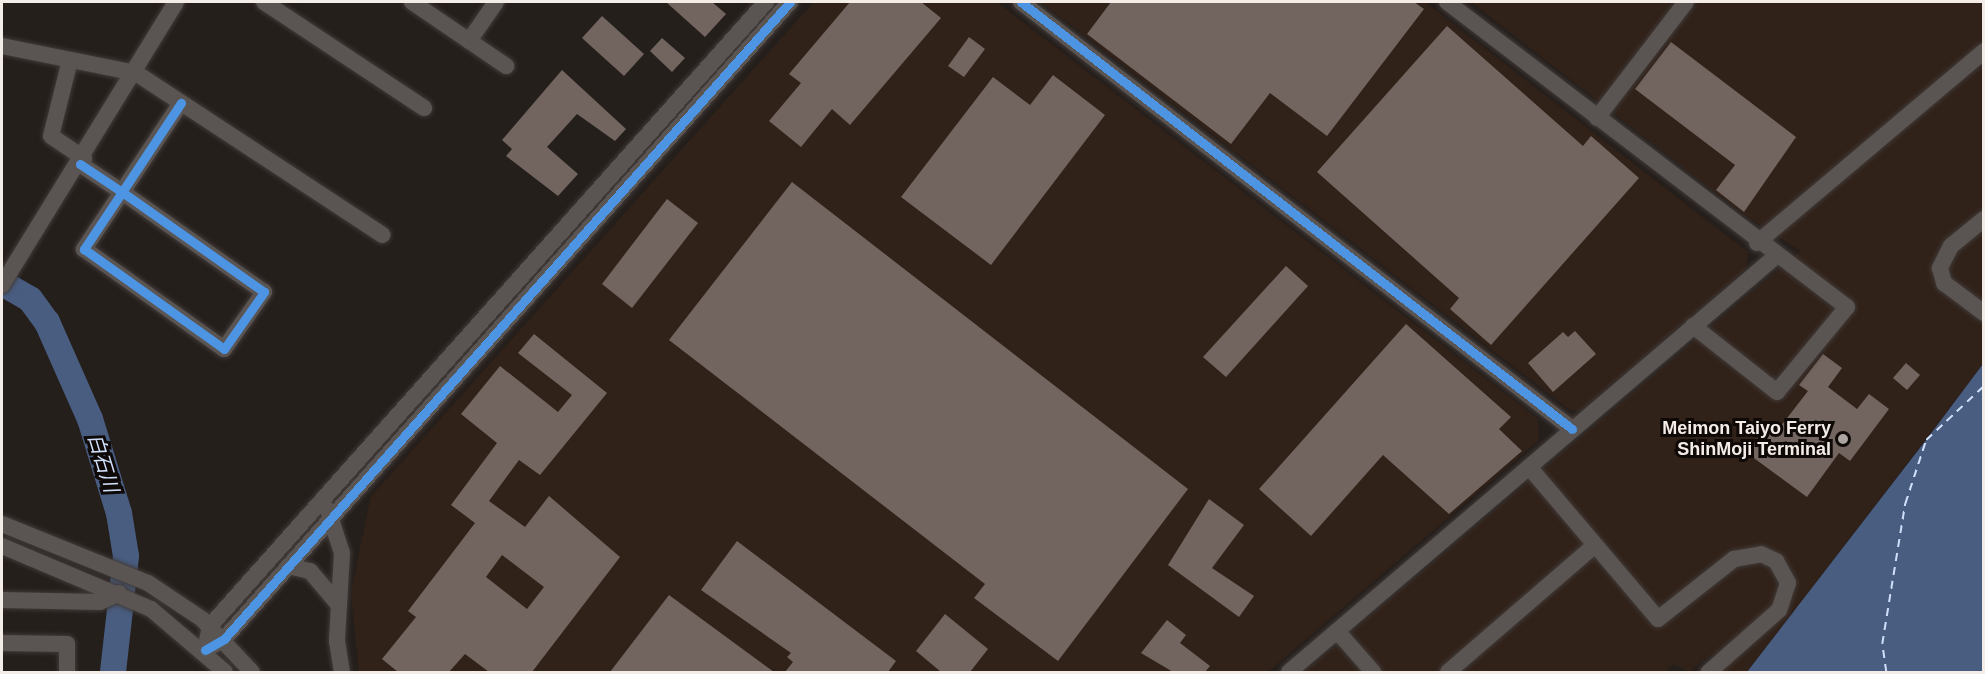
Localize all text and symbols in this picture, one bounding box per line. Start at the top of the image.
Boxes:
place label: Meimon Taiyo Ferry ShinMoji Terminal [1662,418,1831,460]
water label: 白石川 [83,431,123,495]
marker: Meimon Taiyo Ferry ShinMoji Terminal [1836,432,1850,446]

